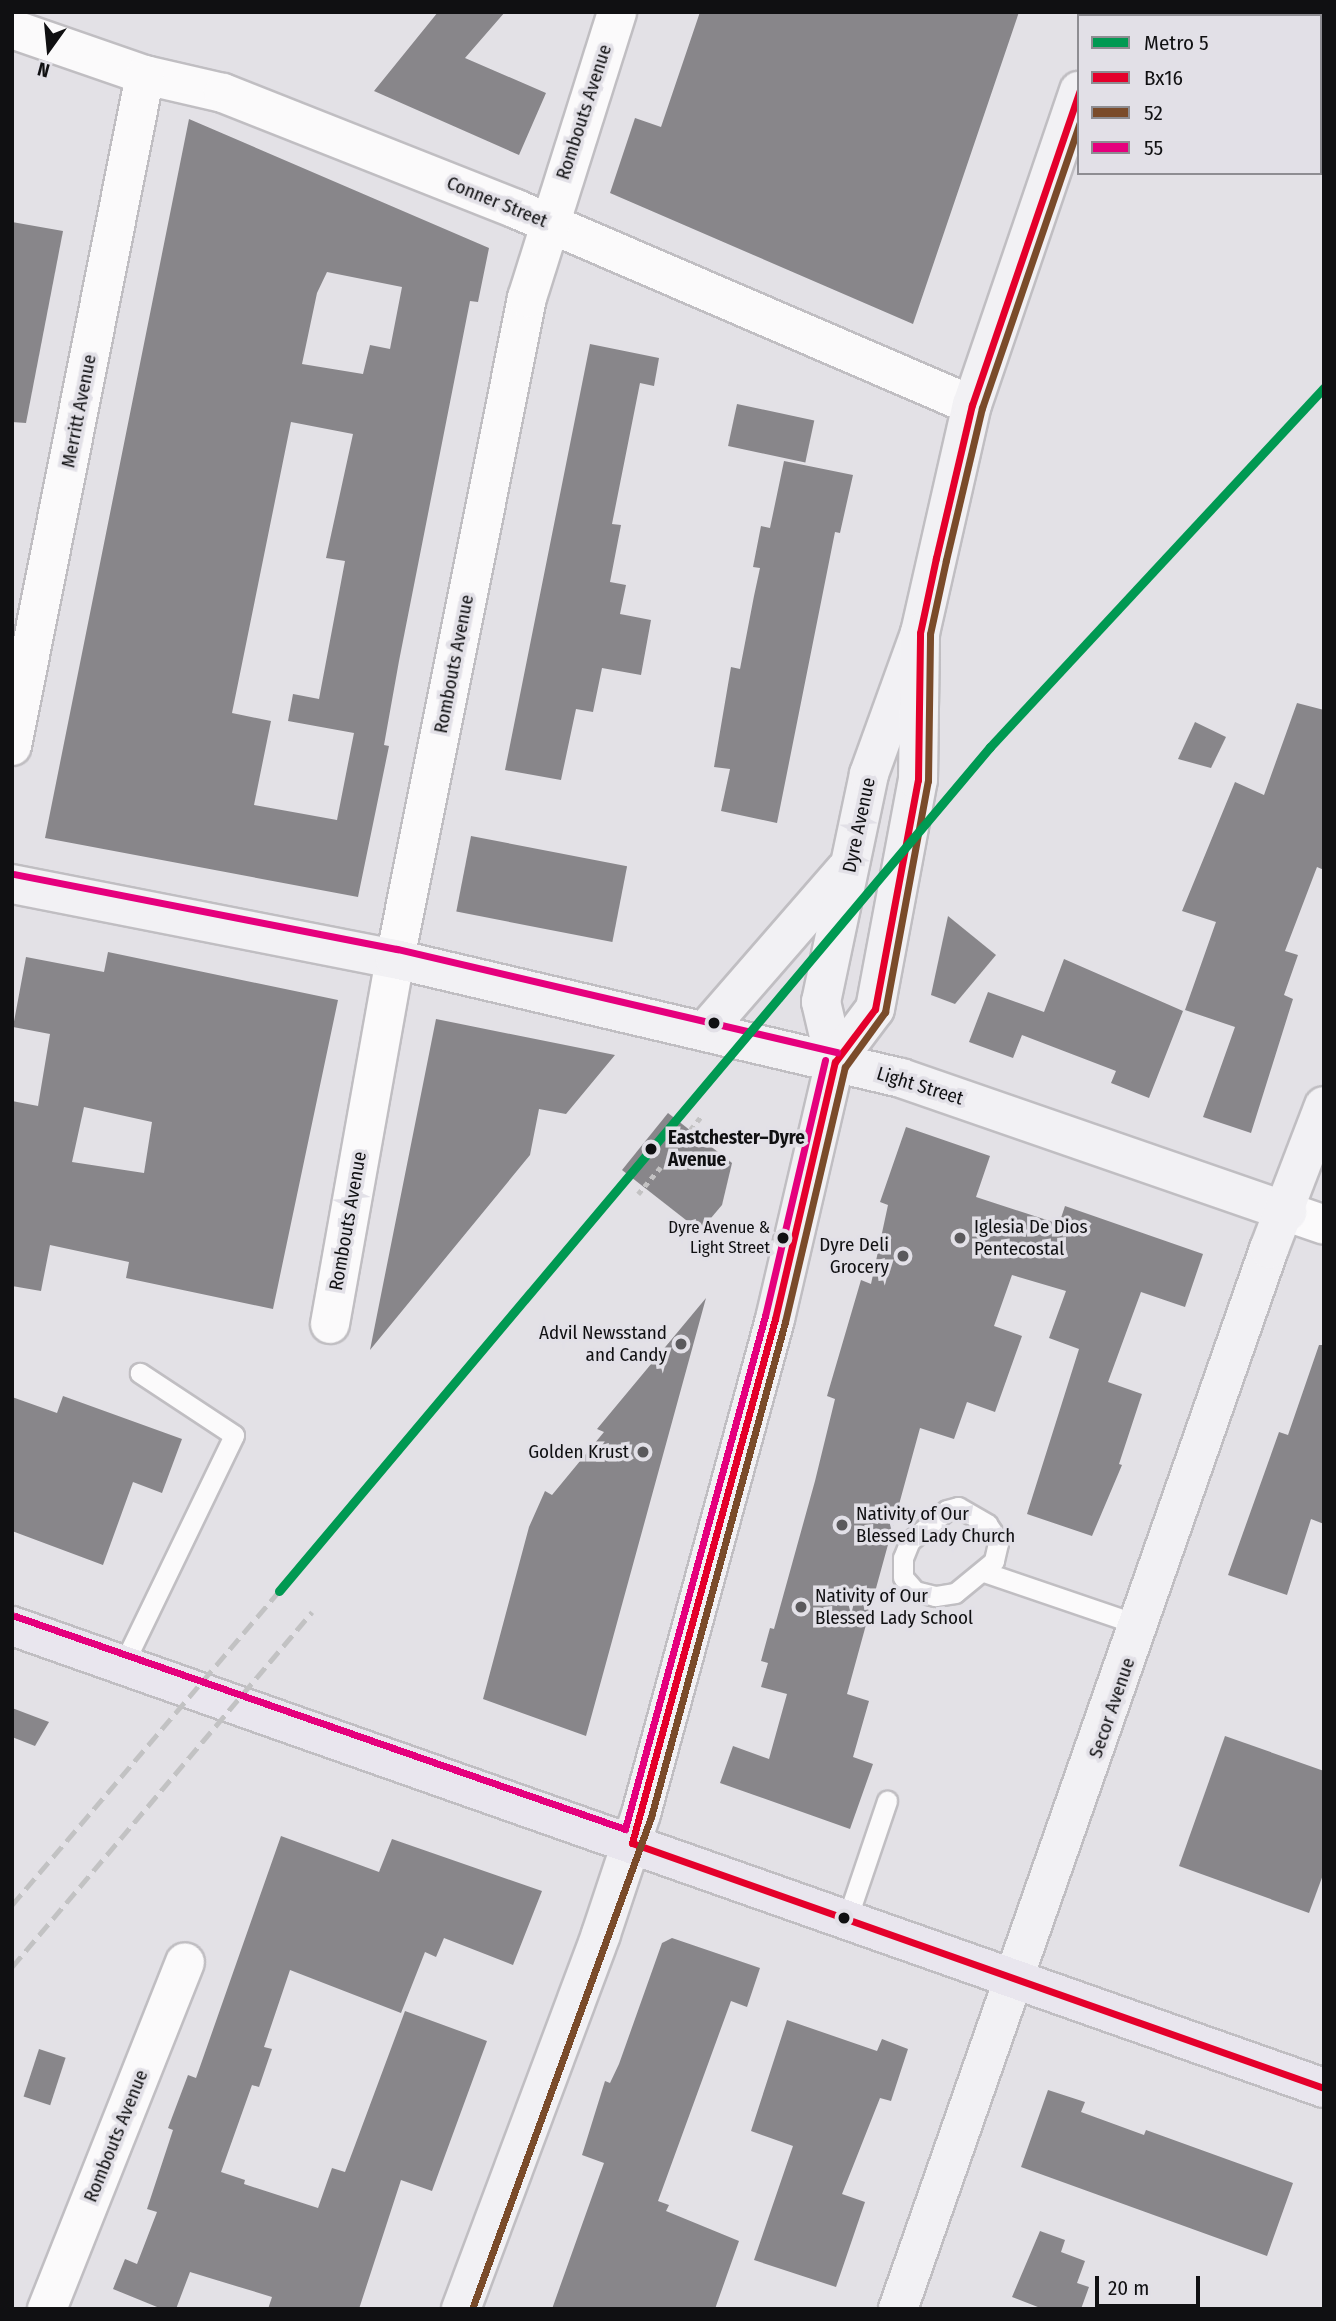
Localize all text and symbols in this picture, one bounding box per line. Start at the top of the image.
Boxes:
north arrow [14,14,84,84]
legend [1077,14,1322,175]
text: Metro 5 [1144,30,1209,56]
street label: Rombouts Avenue [551,42,617,182]
text: N [35,57,52,82]
text: Bx16 [1144,65,1183,91]
text: 52 [1144,100,1163,126]
text: 55 [1144,135,1163,161]
street label: Conner Street [443,171,551,233]
street label: Merritt Avenue [57,352,101,470]
street label: Rombouts Avenue [429,593,479,735]
street label: Dyre Avenue [838,775,880,875]
unlabelled marker [707,1016,721,1030]
street label: Light Street [874,1062,966,1110]
place label: Eastchester–Dyre Avenue [668,1127,805,1171]
marker: Eastchester–Dyre Avenue [640,1138,662,1160]
street label: Rombouts Avenue [325,1150,371,1292]
place label: Iglesia De Dios Pentecostal [974,1216,1088,1260]
place label: Dyre Avenue & Light Street [668,1218,770,1258]
marker: Iglesia De Dios Pentecostal [952,1230,968,1246]
marker: Dyre Avenue & Light Street [776,1231,790,1245]
place label: Dyre Deli Grocery [819,1234,889,1278]
marker: Dyre Deli Grocery [895,1248,911,1264]
place label: Advil Newsstand and Candy [539,1322,667,1366]
marker: Advil Newsstand and Candy [673,1336,689,1352]
place label: Golden Krust [528,1441,629,1463]
marker: Golden Krust [635,1444,651,1460]
place label: Nativity of Our Blessed Lady Church [856,1503,1015,1547]
marker: Nativity of Our Blessed Lady Church [834,1517,850,1533]
place label: Nativity of Our Blessed Lady School [815,1585,973,1629]
marker: Nativity of Our Blessed Lady School [793,1599,809,1615]
street label: Secor Avenue [1084,1655,1140,1761]
unlabelled marker [837,1911,851,1925]
street label: Rombouts Avenue [79,2067,153,2205]
scale bar [1098,2262,1203,2306]
text: 20 m [1108,2275,1149,2301]

